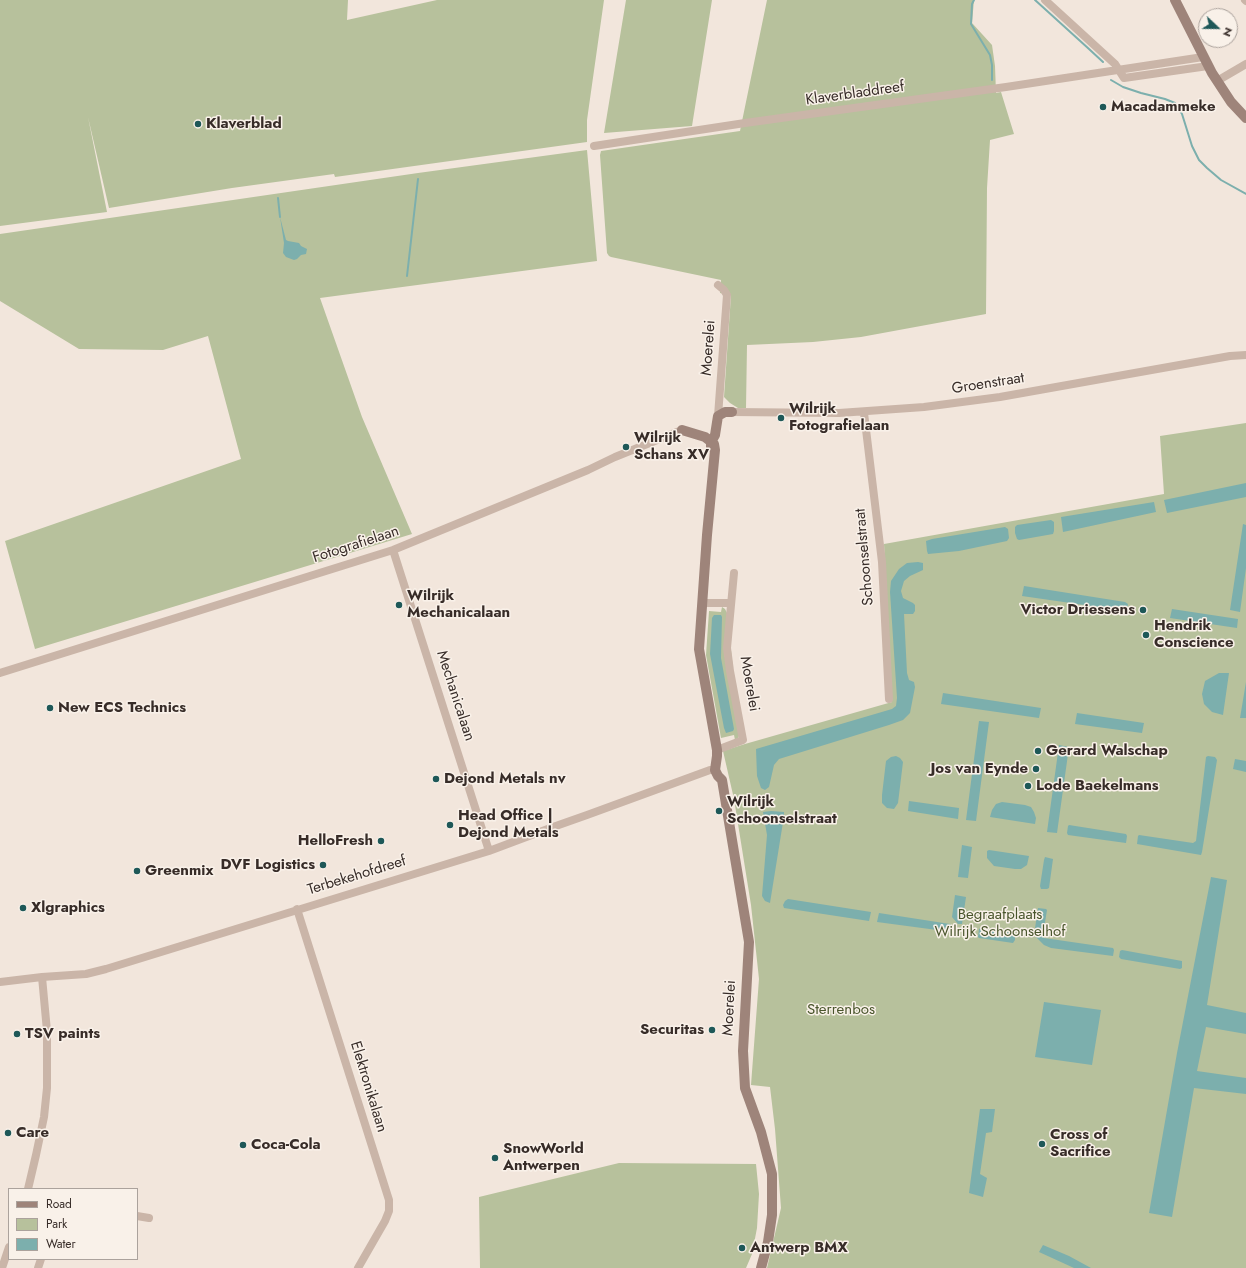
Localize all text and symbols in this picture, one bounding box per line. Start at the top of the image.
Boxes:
north arrow [1198,8,1238,48]
text: N [1219,25,1237,39]
street label: Klaverbladdreef [805,78,905,110]
place label: Macadammeke [1111,98,1216,116]
marker: Macadammeke [1098,102,1108,112]
place label: Klaverblad [206,115,282,133]
marker: Klaverblad [193,119,203,129]
street label: Moerelei [698,320,720,376]
street label: Groenstraat [950,369,1026,399]
place label: Wilrijk Fotografielaan [789,400,889,435]
marker: Wilrijk Fotografielaan [776,413,786,423]
place label: Wilrijk Schans XV [634,429,709,464]
marker: Wilrijk Schans XV [621,442,631,452]
street label: Schoonselstraat [852,508,878,606]
street label: Fotografielaan [311,523,401,567]
place label: Wilrijk Mechanicalaan [407,587,510,622]
marker: Wilrijk Mechanicalaan [394,600,404,610]
place label: Victor Driessens [1021,601,1135,619]
marker: Victor Driessens [1138,605,1148,615]
place label: Hendrik Conscience [1154,617,1234,652]
marker: Hendrik Conscience [1141,630,1151,640]
street label: Mechanicalaan [432,648,478,744]
street label: Moerelei [735,655,763,713]
place label: New ECS Technics [58,699,186,717]
marker: New ECS Technics [45,703,55,713]
place label: Gerard Walschap [1046,742,1168,760]
marker: Gerard Walschap [1033,746,1043,756]
place label: Jos van Eynde [930,760,1028,778]
marker: Jos van Eynde [1031,764,1041,774]
place label: Dejond Metals nv [444,770,566,788]
marker: Dejond Metals nv [431,774,441,784]
place label: Lode Baekelmans [1036,777,1159,795]
marker: Lode Baekelmans [1023,781,1033,791]
place label: Wilrijk Schoonselstraat [727,793,837,828]
marker: Wilrijk Schoonselstraat [714,806,724,816]
place label: Head Office | Dejond Metals [458,807,559,842]
marker: Head Office | Dejond Metals [445,820,455,830]
place label: HelloFresh [298,832,373,850]
marker: HelloFresh [376,836,386,846]
street label: Terbekehofdreef [305,852,409,900]
place label: DVF Logistics [221,856,315,874]
marker: DVF Logistics [318,860,328,870]
place label: Greenmix [145,862,213,880]
marker: Greenmix [132,866,142,876]
place label: Xlgraphics [31,899,105,917]
marker: Xlgraphics [18,903,28,913]
park label: Begraafplaats Wilrijk Schoonselhof [934,906,1066,941]
street label: Moerelei [720,980,740,1036]
park label: Sterrenbos [807,1001,875,1019]
place label: Securitas [640,1021,704,1039]
place label: TSV paints [25,1025,100,1043]
marker: Securitas [707,1025,717,1035]
marker: TSV paints [12,1029,22,1039]
street label: Elektronikalaan [346,1039,390,1135]
place label: Care [16,1124,49,1142]
place label: Cross of Sacrifice [1050,1126,1110,1161]
marker: Care [3,1128,13,1138]
place label: Coca-Cola [251,1136,321,1154]
marker: Cross of Sacrifice [1037,1139,1047,1149]
marker: Coca-Cola [238,1140,248,1150]
place label: SnowWorld Antwerpen [503,1140,584,1175]
marker: SnowWorld Antwerpen [490,1153,500,1163]
legend [8,1188,138,1260]
text: Road [46,1195,72,1213]
text: Park [46,1215,67,1233]
text: Water [46,1235,76,1253]
place label: Antwerp BMX [750,1239,848,1257]
marker: Antwerp BMX [737,1243,747,1253]

